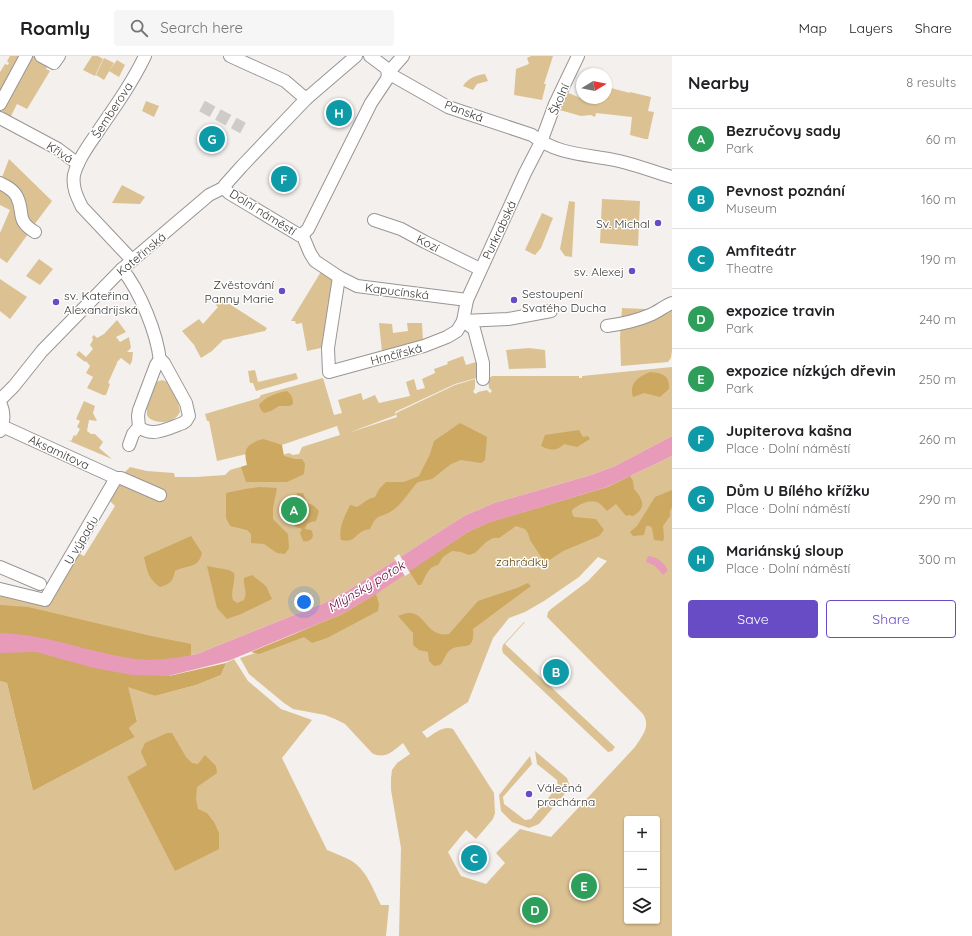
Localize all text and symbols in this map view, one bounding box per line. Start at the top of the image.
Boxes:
search box [114,10,394,46]
text: Roamly [20,16,90,40]
icon: search [128,17,150,39]
text: Search here [160,18,243,37]
text: Map [798,19,827,37]
text: Layers [849,19,893,37]
text: Share [915,19,952,37]
north arrow [576,68,612,104]
text: Nearby [688,72,749,93]
text: 8 results [906,74,956,90]
street label: Šemberova [88,79,136,141]
street label: Školní [546,81,572,117]
street label: Panská [442,97,486,125]
pin: H [326,98,352,128]
text: Bezručovy sady [726,121,841,140]
pin: G [199,124,225,154]
text: A [697,131,705,147]
text: 60 m [926,131,956,147]
street label: Křivá [44,138,76,166]
text: Park [726,140,754,156]
pin: F [271,164,297,194]
text: Pevnost poznání [726,181,845,200]
street label: Dolní náměstí [227,186,299,239]
text: B [697,191,705,207]
text: 160 m [921,191,956,207]
street label: Purkrabská [479,198,519,262]
text: Museum [726,200,777,216]
place label: Sv. Michal [596,216,650,231]
marker: Sv. Michal [653,218,663,228]
street label: Kateřinská [113,229,169,279]
street label: Kozí [414,231,442,255]
text: Amfiteátr [726,241,797,260]
text: C [697,251,705,267]
text: 190 m [921,251,956,267]
text: Theatre [726,260,773,276]
place label: sv. Alexej [574,264,624,279]
marker: sv. Alexej [627,266,637,276]
place label: Zvěstování Panny Marie [205,277,274,306]
street label: Kapucínská [364,280,430,302]
marker: Zvěstování Panny Marie [277,286,287,296]
place label: Sestoupení Svatého Ducha [522,286,606,315]
place label: sv. Kateřina Alexandrijská [64,288,138,317]
marker: Sestoupení Svatého Ducha [509,295,519,305]
marker: sv. Kateřina Alexandrijská [51,297,61,307]
text: expozice travin [726,301,835,320]
text: D [696,311,706,327]
text: 240 m [919,311,956,327]
text: Park [726,320,754,336]
street label: Hrnčířská [369,340,423,368]
text: expozice nízkých dřevin [726,361,896,380]
text: E [697,371,705,387]
text: 250 m [919,371,956,387]
text: Park [726,380,754,396]
text: Jupiterova kašna [726,421,852,440]
street label: Aksamitova [26,431,92,473]
text: F [697,431,705,447]
text: 260 m [919,431,956,447]
text: Place · Dolní náměstí [726,440,850,456]
text: Dům U Bílého křížku [726,481,870,500]
text: G [696,491,706,507]
text: 290 m [918,491,956,507]
pin: A [281,495,307,525]
text: Place · Dolní náměstí [726,500,850,516]
street label: U výpadu [61,513,101,567]
text: Mariánský sloup [726,541,844,560]
text: H [696,551,706,567]
text: 300 m [918,551,956,567]
park label: zahrádky [496,554,548,569]
water label: Mlýnský potok [324,556,408,615]
text: Place · Dolní náměstí [726,560,850,576]
your location [294,592,314,612]
button: Save [688,600,818,638]
button: Share [826,600,956,638]
pin: B [543,657,569,687]
place label: Válečná prachárna [537,780,595,809]
marker: Válečná prachárna [524,789,534,799]
map controls [624,816,660,924]
button: + [624,816,660,852]
pin: C [461,843,487,873]
button: − [624,852,660,888]
pin: E [571,871,597,901]
button: layers [624,888,660,924]
pin: D [522,895,548,925]

